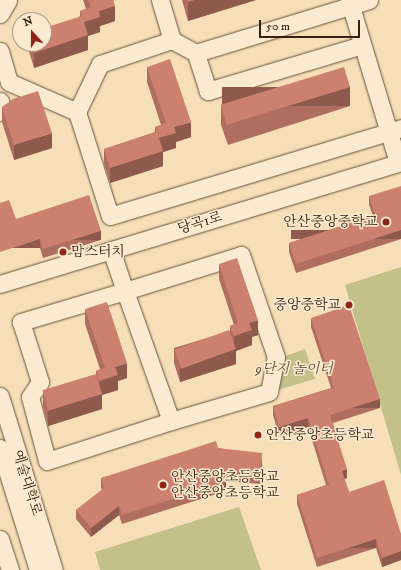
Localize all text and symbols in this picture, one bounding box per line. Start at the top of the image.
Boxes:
north arrow [12,12,52,52]
scale bar [261,12,362,38]
text: N [21,14,35,30]
text: 50 m [266,19,290,34]
street label: 당곡1로 [176,208,224,238]
place label: 안산중앙중학교 [283,214,378,230]
marker: 안산중앙중학교 [381,217,391,227]
place label: 맘스터치 [71,244,125,260]
marker: 맘스터치 [58,247,68,257]
place label: 중앙중학교 [273,297,341,313]
marker: 중앙중학교 [344,300,354,310]
park label: 9단지 놀이터 [255,361,333,377]
place label: 안산중앙초등학교 [266,427,374,443]
marker: 안산중앙초등학교 [253,430,263,440]
street label: 예술대학로 [9,448,45,518]
place label: 안산중앙초등학교 안산중앙초등학교 [171,469,279,502]
marker: 안산중앙초등학교 안산중앙초등학교 [158,480,168,490]

